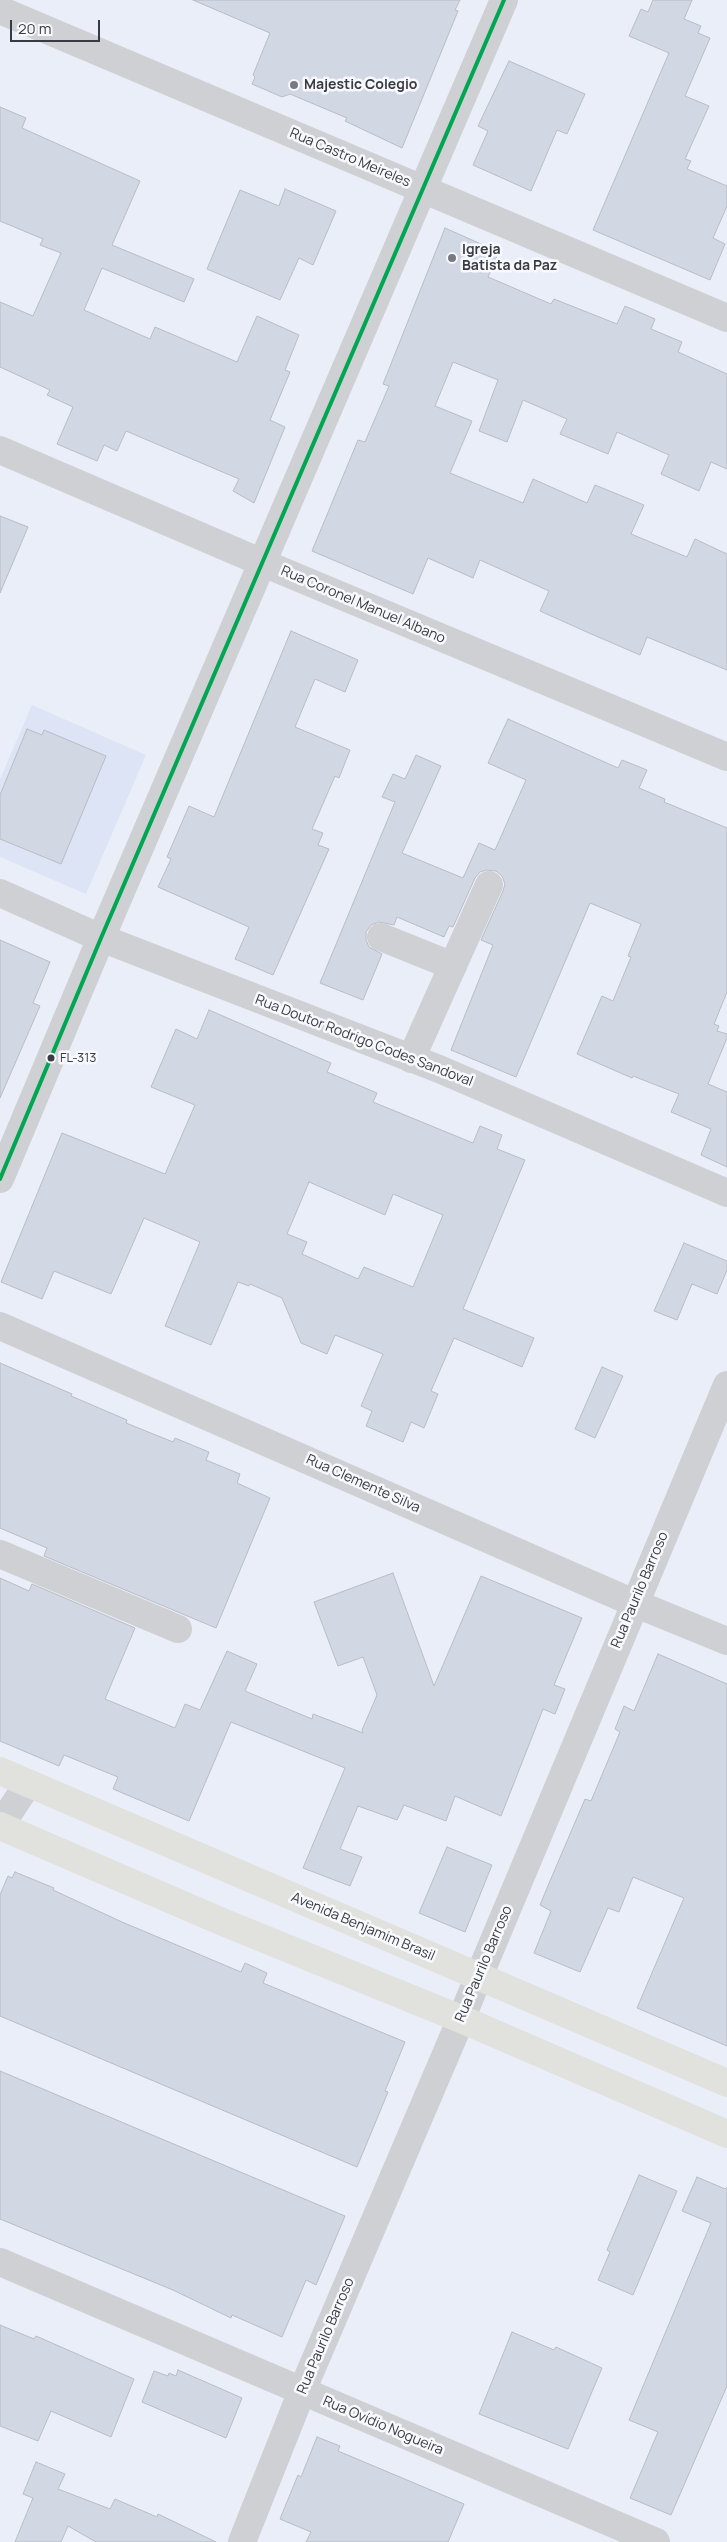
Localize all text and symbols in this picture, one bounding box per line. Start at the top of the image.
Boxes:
scale bar [12,10,102,42]
text: 20 m [18,18,51,39]
place label: Majestic Colegio [304,77,417,93]
marker: Majestic Colegio [288,79,300,91]
street label: Rua Castro Meireles [287,125,413,191]
place label: Igreja Batista da Paz [462,242,557,274]
marker: Igreja Batista da Paz [446,252,458,264]
street label: Rua Coronel Manuel Albano [278,563,448,647]
street label: Rua Doutor Rodrigo Codes Sandoval [253,992,475,1090]
place label: FL-313 [60,1050,97,1066]
marker: FL-313 [46,1053,56,1063]
street label: Rua Clemente Silva [303,1451,423,1517]
street label: Rua Paurilo Barroso [608,1529,672,1651]
street label: Avenida Benjamim Brasil [289,1889,437,1965]
street label: Rua Paurilo Barroso [452,1903,516,2025]
street label: Rua Paurilo Barroso [294,2275,358,2397]
street label: Rua Ovídio Nogueira [320,2393,446,2459]

